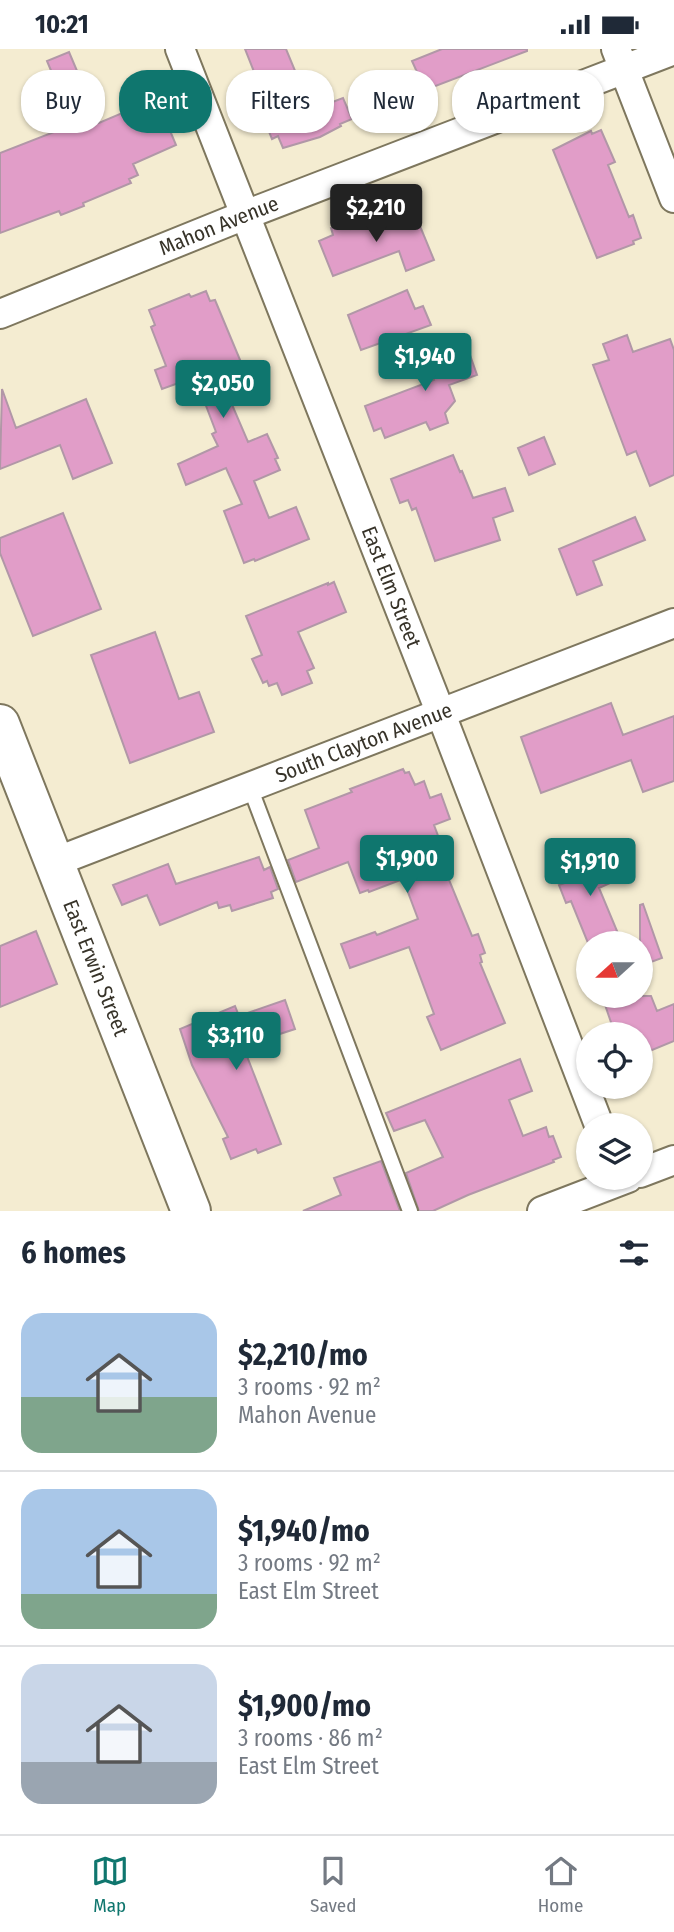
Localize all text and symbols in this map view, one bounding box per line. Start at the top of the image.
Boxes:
text: 10:21 [35,9,89,40]
chip: Buy [21,70,105,133]
chip: Rent [119,70,212,133]
chip: Filters [226,70,334,133]
chip: New [348,70,438,133]
chip: Apartment [452,70,604,133]
pin: $2,210 [319,185,433,244]
street label: Mahon Avenue [155,190,282,261]
text: $2,210 [346,193,406,221]
pin: $1,940 [368,333,482,393]
text: $1,940 [394,342,456,370]
pin: $2,050 [166,361,280,420]
text: $2,050 [191,369,255,397]
street label: East Elm Street [356,522,427,652]
street label: South Clayton Avenue [272,697,456,789]
pin: $1,900 [350,835,464,895]
pin: $1,910 [533,839,647,898]
text: $1,900 [376,844,438,872]
text: $1,910 [561,847,619,875]
street label: East Erwin Street [57,896,134,1040]
north arrow [576,931,653,1008]
map controls [576,931,653,1190]
pin: $3,110 [179,1013,293,1072]
text: $3,110 [208,1021,264,1049]
button: locate [576,1022,653,1099]
button: layers [576,1113,653,1190]
icon: filters [615,1234,653,1272]
text: 6 homes [21,1235,126,1271]
text: $2,210/mo [238,1337,368,1373]
icon: home [77,1341,161,1425]
text: 3 rooms · 92 m² [238,1373,381,1401]
text: Mahon Avenue [238,1401,376,1429]
text: $1,940/mo [238,1513,370,1549]
icon: home [77,1517,161,1601]
text: 3 rooms · 92 m² [238,1549,381,1577]
text: East Elm Street [238,1577,379,1605]
text: $1,900/mo [238,1688,371,1724]
icon: home [77,1692,161,1776]
text: 3 rooms · 86 m² [238,1724,383,1752]
text: East Elm Street [238,1752,379,1780]
tab: Map [91,1852,129,1917]
tab: Saved [310,1852,356,1917]
tab: Home [538,1852,583,1917]

